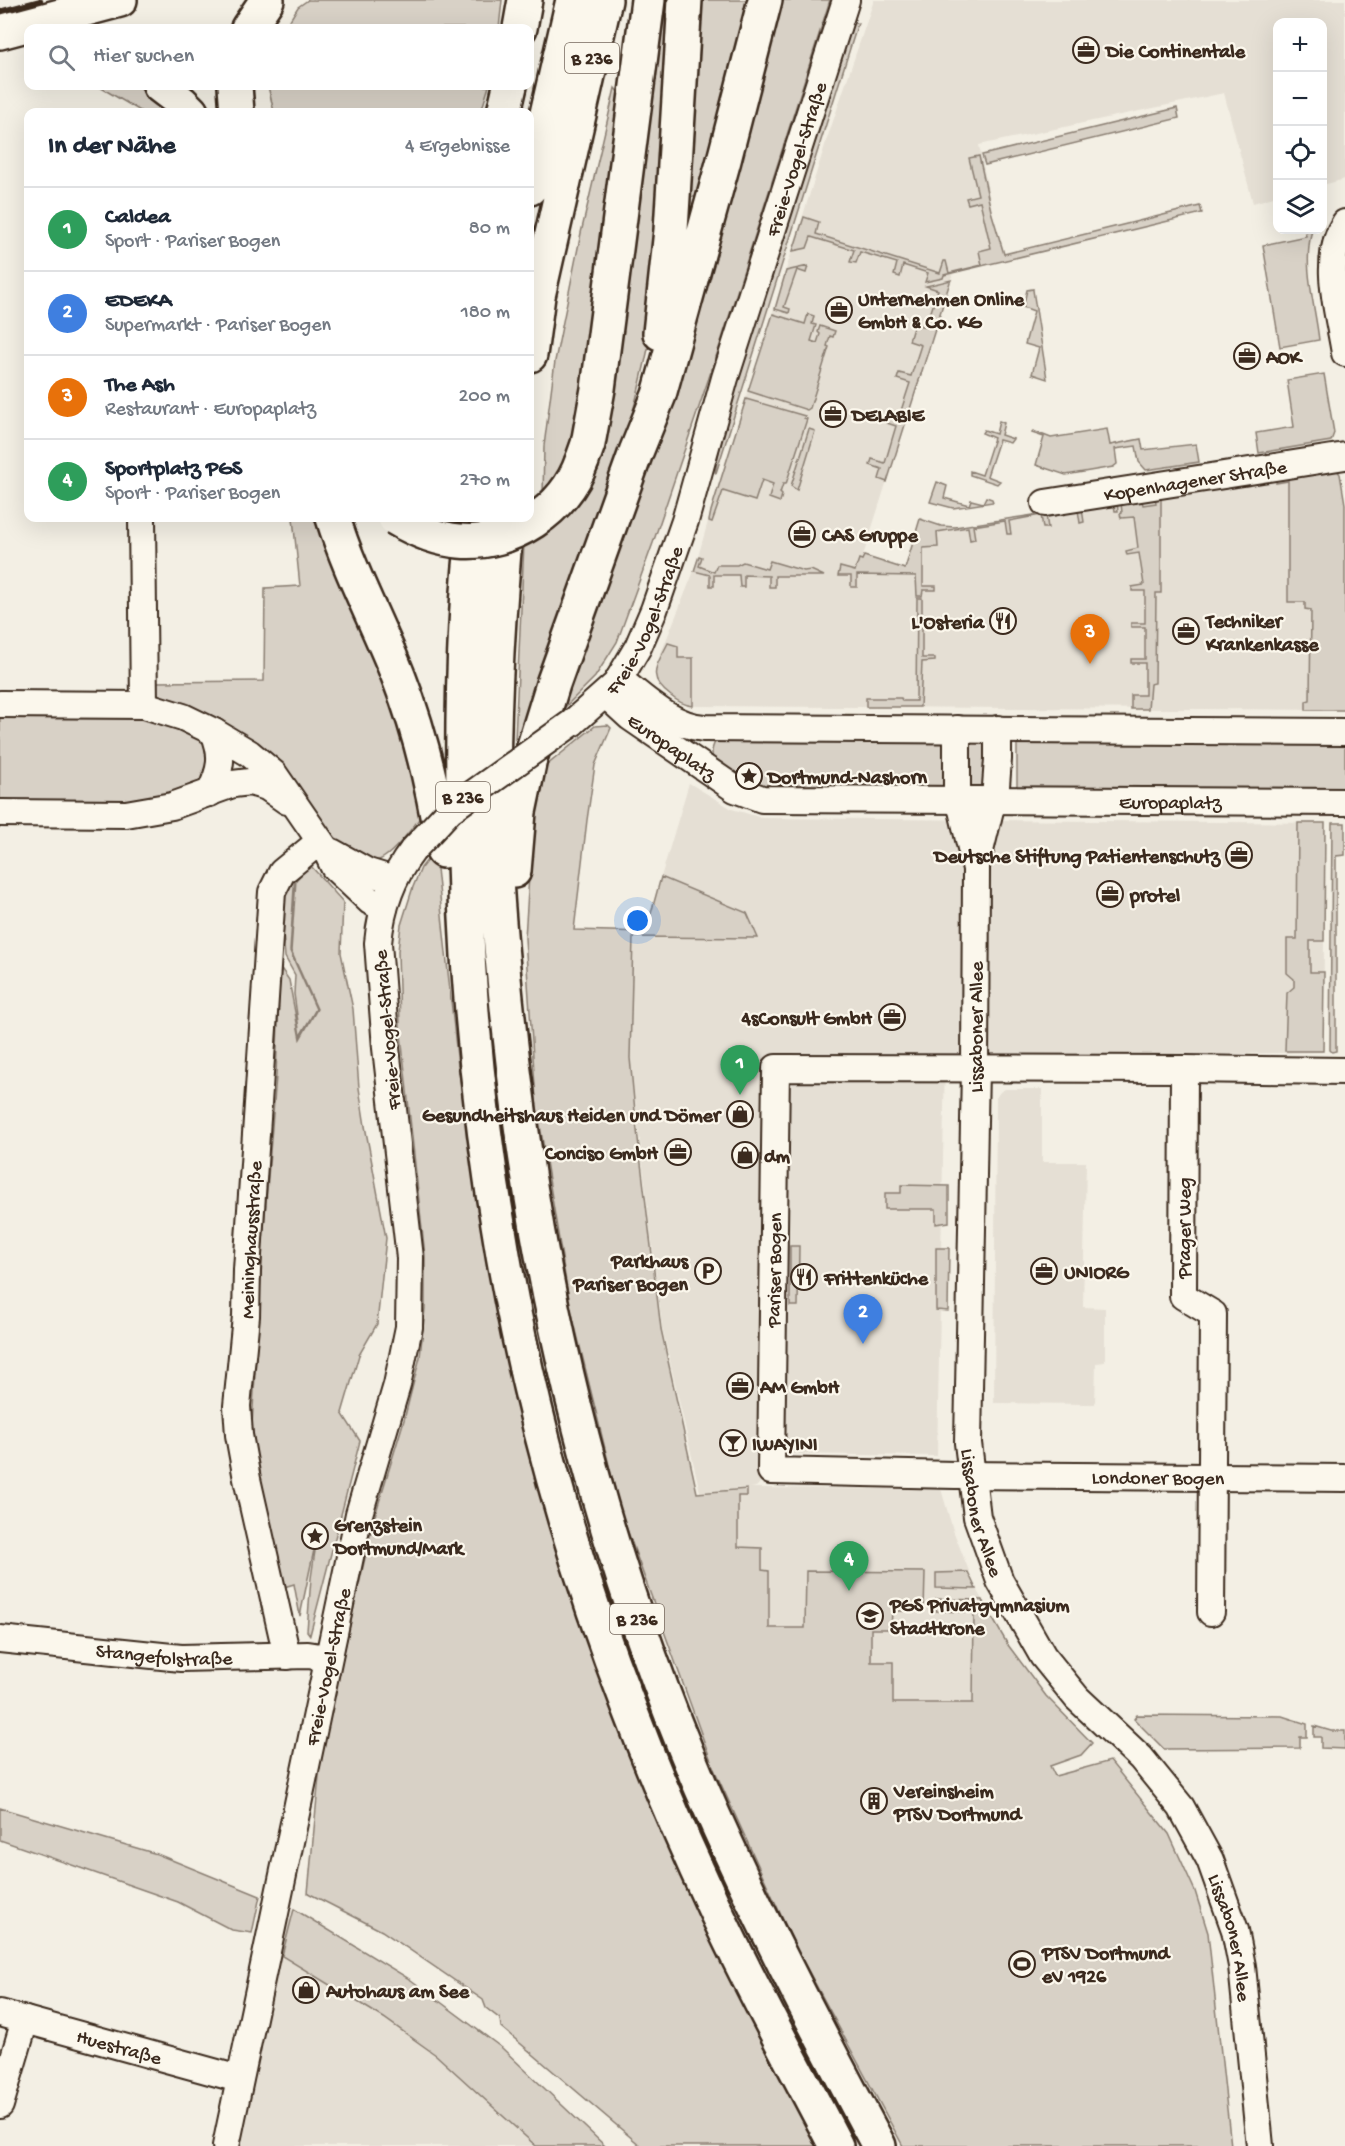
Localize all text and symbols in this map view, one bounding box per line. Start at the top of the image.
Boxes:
map controls [1273,18,1327,234]
button: + [1273,18,1327,72]
search box [24,24,534,90]
office icon: Die Continentale [1071,35,1101,65]
icon: search [45,41,78,74]
place label: Die Continentale [1104,42,1246,65]
road number: B 236 [565,43,619,73]
text: Hier suchen [93,44,194,70]
button: − [1273,72,1327,126]
street label: Freie-Vogel-Straße [763,79,834,241]
button: locate [1273,126,1327,180]
text: In der Nähe [48,132,176,163]
text: 4 Ergebnisse [405,136,510,159]
button: layers [1273,180,1327,234]
text: Caldea [105,205,170,231]
text: 1 [63,218,72,241]
text: 80 m [469,218,510,241]
text: Sport · Pariser Bogen [105,231,280,254]
text: EDEKA [105,289,172,315]
place label: Unternehmen Online GmbH & Co. KG [858,290,1025,336]
office icon: Unternehmen Online GmbH & Co. KG [824,295,854,325]
text: 2 [63,302,72,325]
text: 180 m [461,302,510,325]
text: Supermarkt · Pariser Bogen [105,315,331,338]
office icon: AOK [1232,341,1262,371]
place label: AOK [1265,348,1304,371]
text: The Ash [105,373,175,399]
text: 3 [62,386,73,409]
text: 200 m [459,386,510,409]
text: Restaurant · Europaplatz [105,399,316,422]
office icon: DELABIE [818,399,848,429]
place label: DELABIE [850,406,926,429]
text: Sportplatz PGS [105,457,242,483]
street label: Kopenhagener Straße [1103,457,1289,509]
text: 4 [63,470,72,493]
text: 270 m [460,470,510,493]
text: Sport · Pariser Bogen [105,483,280,506]
office icon: CAS Gruppe [787,519,817,549]
place label: CAS Gruppe [821,526,918,549]
street label: Freie-Vogel-Straße [602,543,690,703]
restaurant icon: L'Osteria [988,606,1018,636]
place label: Techniker Krankenkasse [1204,612,1319,658]
place label: L'Osteria [911,613,985,636]
pin: 3 [1070,614,1110,664]
office icon: Techniker Krankenkasse [1171,616,1201,646]
street label: Europaplatz [622,710,720,788]
place icon: Dortmund-Nashorn [734,761,764,791]
place label: Dortmund-Nashorn [766,768,927,791]
road number: B 236 [436,782,490,812]
street label: Europaplatz [1119,793,1223,816]
office icon: Deutsche Stiftung Patientenschutz [1224,840,1254,870]
place label: Deutsche Stiftung Patientenschutz [932,847,1221,870]
office icon: protel [1095,879,1125,909]
place label: protel [1129,886,1181,909]
your location [623,906,652,935]
street label: Freie-Vogel-Straße [371,948,408,1112]
street label: Lissaboner Allee [967,961,990,1093]
office icon: 4sConsult GmbH [877,1002,907,1032]
place label: 4sConsult GmbH [741,1009,873,1032]
pin: 1 [720,1046,760,1095]
shop icon: Gesundheitshaus Heiden und Dömer [725,1099,755,1129]
place label: Gesundheitshaus Heiden und Dömer [422,1106,722,1129]
office icon: Conciso GmbH [663,1137,693,1167]
shop icon: dm [730,1140,760,1170]
place label: Conciso GmbH [544,1144,659,1167]
place label: dm [764,1147,791,1170]
street label: Meininghausstraße [238,1160,269,1319]
street label: Prager Weg [1175,1177,1198,1280]
street label: Pariser Bogen [764,1212,789,1329]
place label: Parkhaus Pariser Bogen [572,1252,690,1298]
parking icon: Parkhaus Pariser Bogen [693,1256,723,1286]
office icon: UNIORG [1029,1256,1059,1286]
restaurant icon: Frittenküche [789,1262,819,1292]
place label: UNIORG [1064,1263,1130,1286]
place label: Frittenküche [823,1269,929,1292]
pin: 2 [844,1294,882,1344]
office icon: AM GmbH [725,1371,755,1401]
place label: AM GmbH [759,1378,840,1401]
bar icon: IWAYINI [718,1428,748,1458]
place label: IWAYINI [752,1435,818,1458]
street label: Lissaboner Allee [954,1447,1006,1581]
street label: Londoner Bogen [1091,1468,1225,1492]
place label: Grenzstein Dortmund/Mark [332,1516,465,1562]
place icon: Grenzstein Dortmund/Mark [300,1521,330,1551]
pin: 4 [830,1542,868,1591]
street label: Freie-Vogel-Straße [302,1586,358,1749]
place label: PGS Privatgymnasium Stadtkrone [889,1596,1070,1642]
school or university icon: PGS Privatgymnasium Stadtkrone [855,1601,885,1631]
road number: B 236 [610,1604,664,1634]
street label: Stangefolstraße [94,1641,234,1673]
place label: Vereinsheim PTSV Dortmund [893,1782,1024,1828]
building icon: Vereinsheim PTSV Dortmund [859,1786,889,1816]
street label: Lissaboner Allee [1201,1871,1254,2003]
place label: PTSV Dortmund eV 1926 [1041,1944,1172,1990]
sports icon: PTSV Dortmund eV 1926 [1007,1949,1037,1979]
shop icon: Autohaus am See [291,1975,321,2005]
place label: Autohaus am See [325,1982,470,2005]
street label: Huestraße [73,2027,164,2072]

